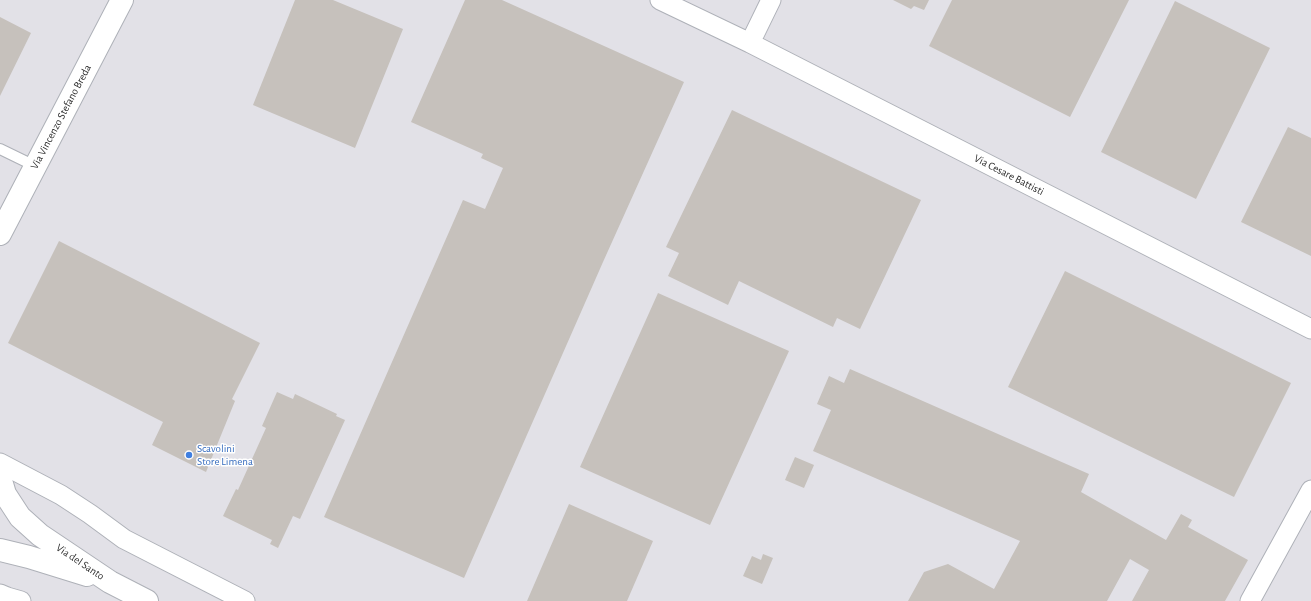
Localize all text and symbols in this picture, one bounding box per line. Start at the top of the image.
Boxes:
street label: Via Vincenzo Stefano Breda [28,62,94,172]
street label: Via Cesare Battisti [972,152,1046,198]
place label: Scavolini Store Limena [197,442,253,468]
marker: Scavolini Store Limena [184,450,194,460]
street label: Via del Santo [53,541,107,583]

